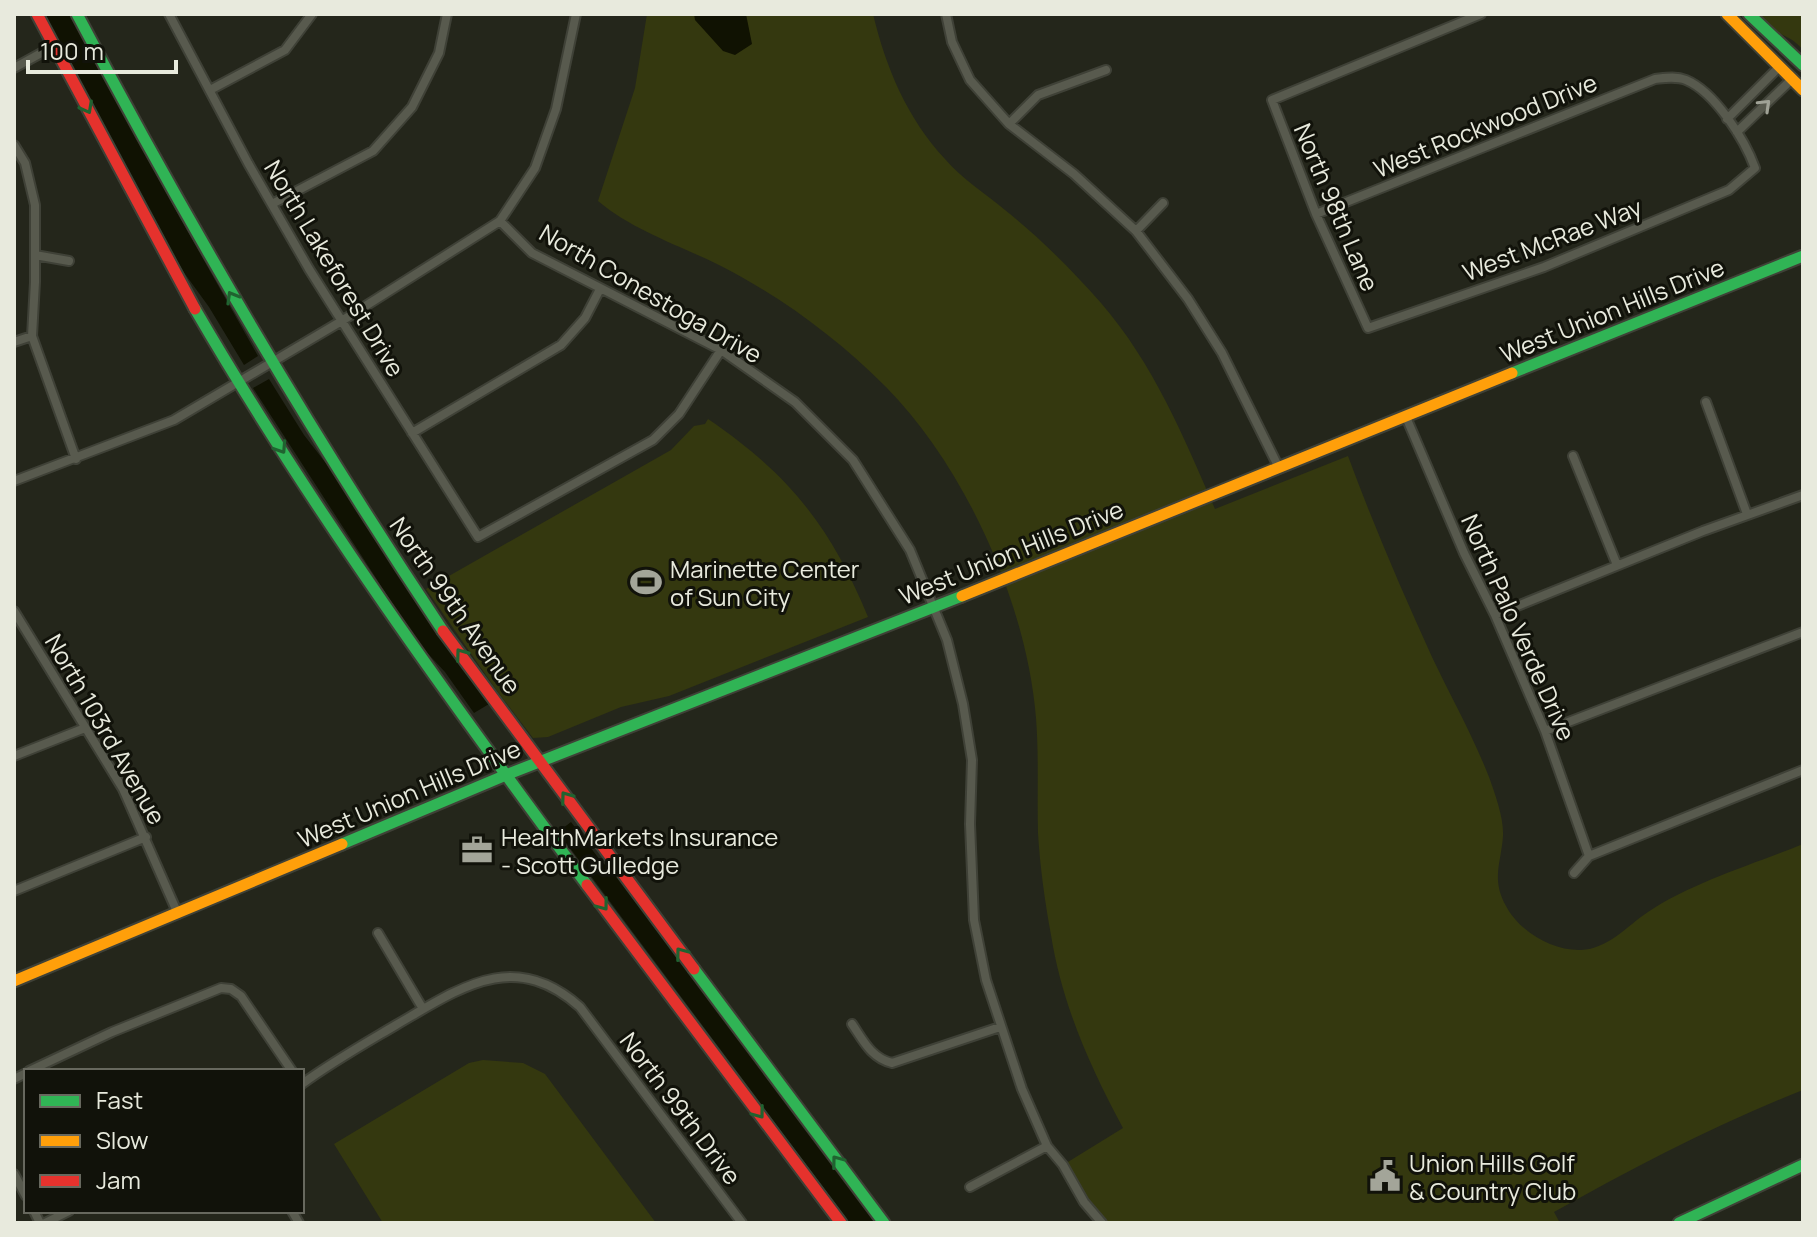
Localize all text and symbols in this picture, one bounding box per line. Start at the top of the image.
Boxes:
scale bar [28,24,176,74]
text: 100 m [40,34,104,67]
street label: West Rockwood Drive [1368,65,1602,185]
one-way arrow [77,99,92,114]
one-way arrow [1756,100,1770,114]
street label: North 98th Lane [1287,118,1387,296]
street label: North Lakeforest Drive [257,154,413,382]
street label: West McRae Way [1458,190,1647,288]
street label: North Conestoga Drive [534,216,768,370]
street label: West Union Hills Drive [1495,250,1729,370]
one-way arrow [226,291,242,306]
one-way arrow [272,440,287,454]
street label: West Union Hills Drive [894,492,1128,612]
street label: North Palo Verde Drive [1454,509,1584,745]
street label: North 99th Avenue [383,510,529,700]
place label: Marinette Center of Sun City [670,552,860,613]
sports icon: Marinette Center of Sun City [629,565,663,599]
street label: North 103rd Avenue [38,628,174,830]
one-way arrow [456,648,471,662]
street label: West Union Hills Drive [293,731,525,855]
one-way arrow [561,791,576,806]
place label: HealthMarkets Insurance - Scott Gulledge [501,820,778,881]
office icon: HealthMarkets Insurance - Scott Gulledge [460,833,494,867]
one-way arrow [593,897,607,911]
one-way arrow [677,947,691,962]
street label: North 99th Drive [613,1025,749,1191]
legend [24,1069,304,1213]
text: Fast [96,1083,143,1116]
one-way arrow [749,1104,763,1119]
text: Slow [96,1123,149,1156]
place label: Union Hills Golf & Country Club [1409,1146,1576,1207]
one-way arrow [833,1155,847,1169]
public building icon: Union Hills Golf & Country Club [1368,1159,1402,1193]
text: Jam [96,1163,141,1196]

